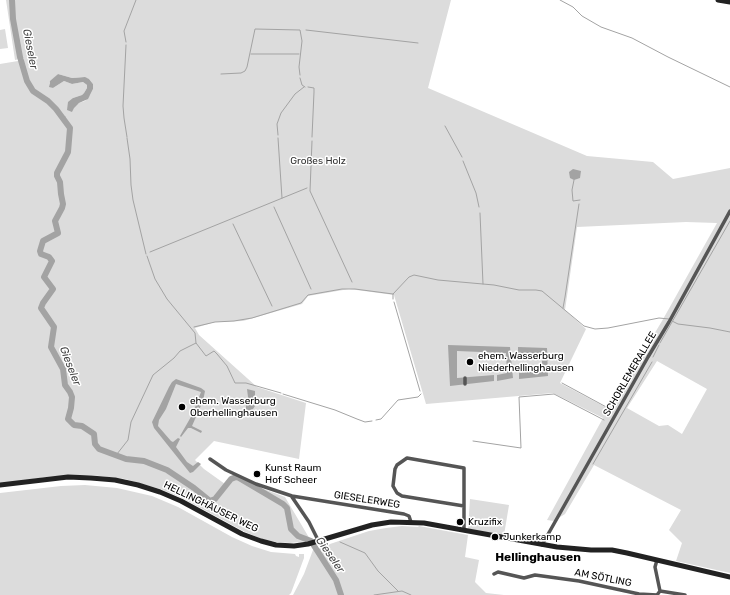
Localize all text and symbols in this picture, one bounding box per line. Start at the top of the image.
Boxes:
water label: Gieseler [20,28,40,70]
park label: Großes Holz [290,155,346,167]
street label: SCHORLEMERALLEE [601,330,659,418]
water label: Gieseler [56,344,84,388]
place label: ehem. Wasserburg Niederhellinghausen [478,350,574,374]
marker: ehem. Wasserburg Niederhellinghausen [465,357,475,367]
place label: ehem. Wasserburg Oberhellinghausen [190,395,278,418]
marker: ehem. Wasserburg Oberhellinghausen [177,402,187,412]
place label: Kunst Raum Hof Scheer [265,462,321,486]
marker: Kunst Raum Hof Scheer [252,469,262,479]
street label: HELLINGHÄUSER WEG [162,479,260,535]
street label: GIESELERWEG [333,489,401,511]
place label: Kruzifix [468,516,502,528]
marker: Kruzifix [455,517,465,527]
place label: Junkerkamp [503,531,561,543]
marker: Junkerkamp [490,532,500,542]
water label: Gieseler [313,534,347,576]
district label: Hellinghausen [495,551,581,565]
street label: AM SÖTLING [573,567,633,589]

